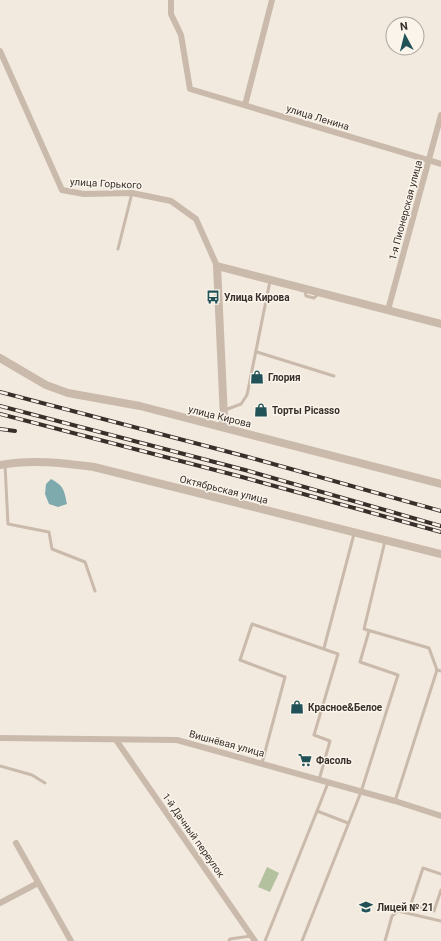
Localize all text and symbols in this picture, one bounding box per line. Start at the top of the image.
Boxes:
north arrow [385,16,425,56]
text: N [399,20,409,33]
street label: улица Ленина [285,103,351,132]
street label: 1-я Пионерская улица [387,159,424,261]
street label: улица Горького [70,176,143,191]
bus stop icon: Улица Кирова [205,289,221,305]
place label: Улица Кирова [224,292,290,303]
shop icon: Глория [249,369,265,385]
place label: Глория [268,372,301,383]
shop icon: Торты Picasso [253,402,269,418]
street label: улица Кирова [187,403,253,430]
place label: Торты Picasso [272,405,340,416]
street label: Октябрьская улица [179,473,269,506]
shop icon: Красное&Белое [289,699,305,715]
place label: Красное&Белое [308,702,383,713]
street label: Вишнёвая улица [188,728,266,759]
supermarket icon: Фасоль [297,752,313,768]
place label: Фасоль [316,755,352,766]
street label: 1-й Дачный переулок [160,791,227,880]
school or university icon: Лицей № 21 [358,899,374,915]
place label: Лицей № 21 [377,902,433,913]

